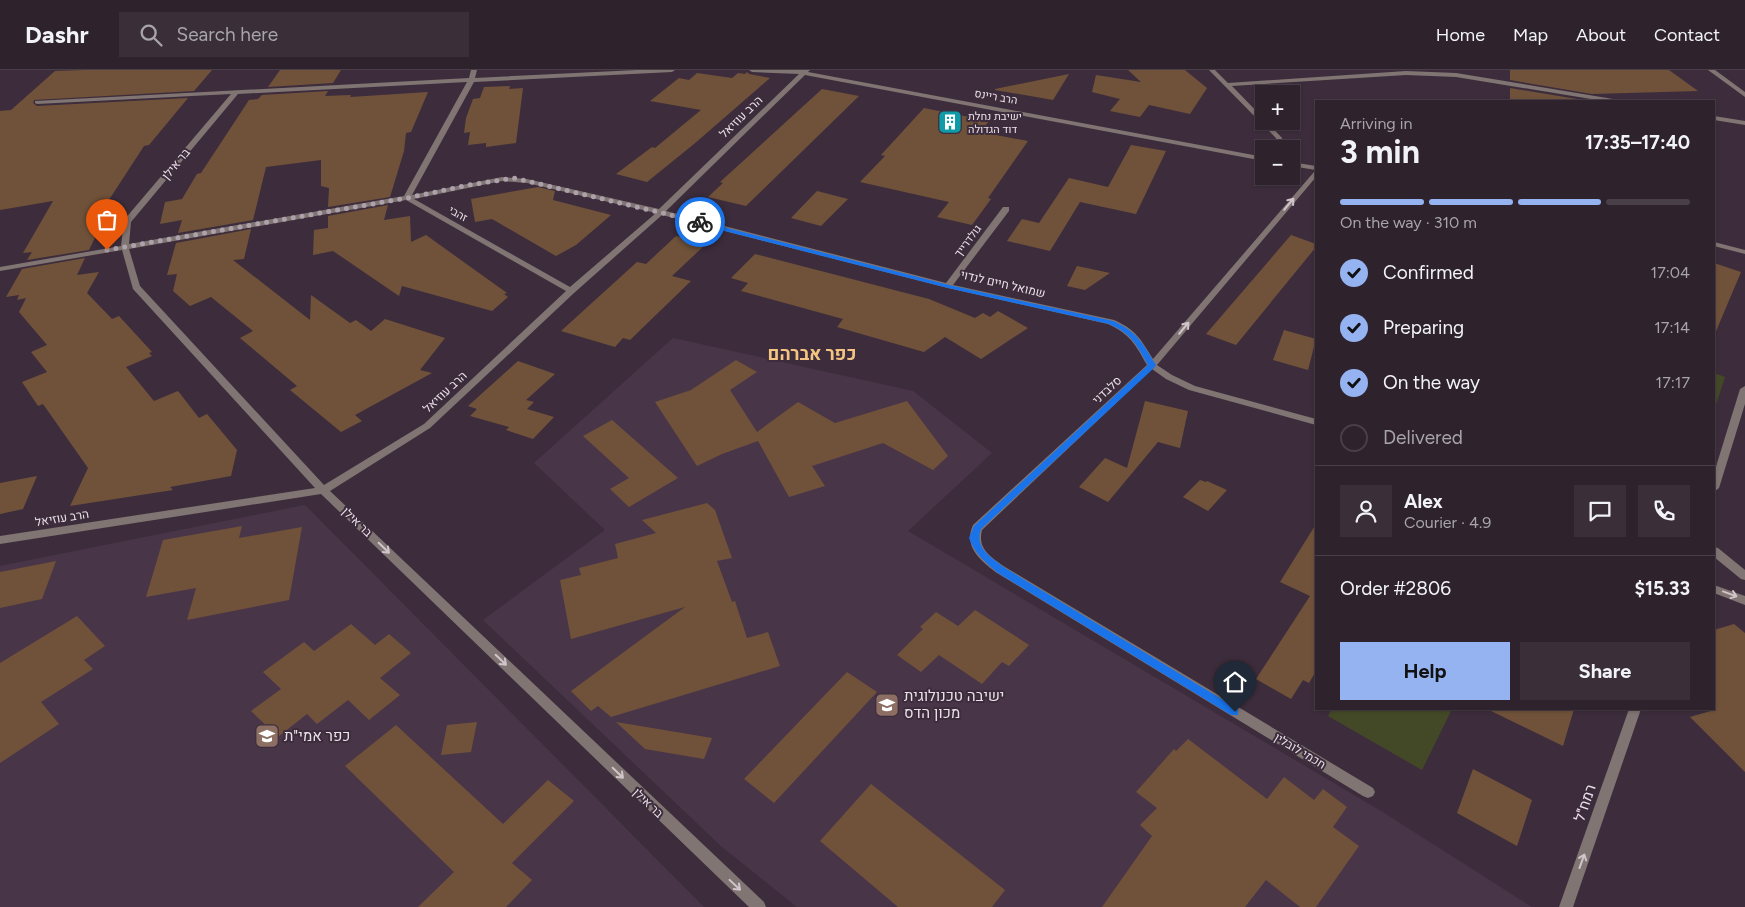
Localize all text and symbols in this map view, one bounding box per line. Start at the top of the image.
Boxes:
search box [119,12,469,57]
text: Dashr [25,20,89,49]
icon: search [137,21,165,49]
text: Search here [177,23,278,46]
text: Home [1436,24,1485,46]
text: Map [1513,24,1548,46]
text: About [1576,24,1626,46]
text: Contact [1654,24,1720,46]
map controls [1255,85,1300,185]
button: + [1255,85,1300,130]
street label: הרב ריינס [973,87,1019,107]
street label: הרב עוזיאל [717,93,765,141]
building icon: ישיבת נחלת דוד הגדולה [937,109,963,135]
place label: ישיבת נחלת דוד הגדולה [968,110,1022,136]
text: Arriving in [1340,114,1412,133]
text: 17:35–17:40 [1585,131,1690,154]
text: 3 min [1340,133,1420,171]
button: − [1255,140,1300,185]
street label: בר אילן [159,145,193,182]
courier [675,197,725,247]
one-way arrow [1284,198,1295,211]
pin [86,199,128,250]
street label: זהבי [446,203,470,225]
icon: bag [93,206,121,234]
icon: bike [686,208,714,236]
text: On the way · 310 m [1340,213,1477,232]
street label: גולדרייך [952,223,984,259]
icon: check [1340,259,1368,287]
text: Confirmed [1383,261,1474,284]
text: 17:04 [1651,263,1690,282]
street label: שמואל חיים לנדוי [959,267,1047,301]
icon: check [1340,314,1368,342]
text: Preparing [1383,316,1464,339]
text: 17:14 [1654,318,1690,337]
one-way arrow [1178,322,1189,335]
district label: כפר אברהם [768,343,856,365]
street label: הרב עוזיאל [420,368,470,416]
icon: check [1340,369,1368,397]
text: On the way [1383,371,1480,394]
street label: סלבדני [1090,373,1124,407]
text: 17:17 [1656,373,1690,392]
text: Delivered [1383,426,1463,449]
button: person [1340,485,1392,537]
button: chat [1574,485,1626,537]
button: phone [1638,485,1690,537]
text: Alex [1404,490,1443,513]
street label: בר אילן [339,504,375,540]
street label: הרב עוזיאל [34,507,90,529]
text: Courier · 4.9 [1404,513,1491,532]
one-way arrow [378,542,390,554]
text: Order #2806 [1340,577,1451,600]
text: $15.33 [1635,577,1690,600]
one-way arrow [1721,590,1737,599]
button: Help [1340,642,1510,700]
button: Share [1520,642,1690,700]
one-way arrow [495,654,507,667]
pin [1214,661,1256,712]
icon: home [1221,668,1249,696]
place label: ישיבה טכנולוגית מכון הדס [904,687,1004,722]
school or university icon: ישיבה טכנולוגית מכון הדס [874,692,900,718]
school or university icon: כפר אמי"ת [254,723,280,749]
place label: כפר אמי"ת [284,727,350,745]
street label: חכמי לובלין [1272,730,1328,772]
one-way arrow [612,767,624,779]
street label: רמח"ל [1570,782,1600,824]
street label: בר אילן [630,785,666,821]
one-way arrow [1578,854,1587,869]
one-way arrow [729,879,742,891]

